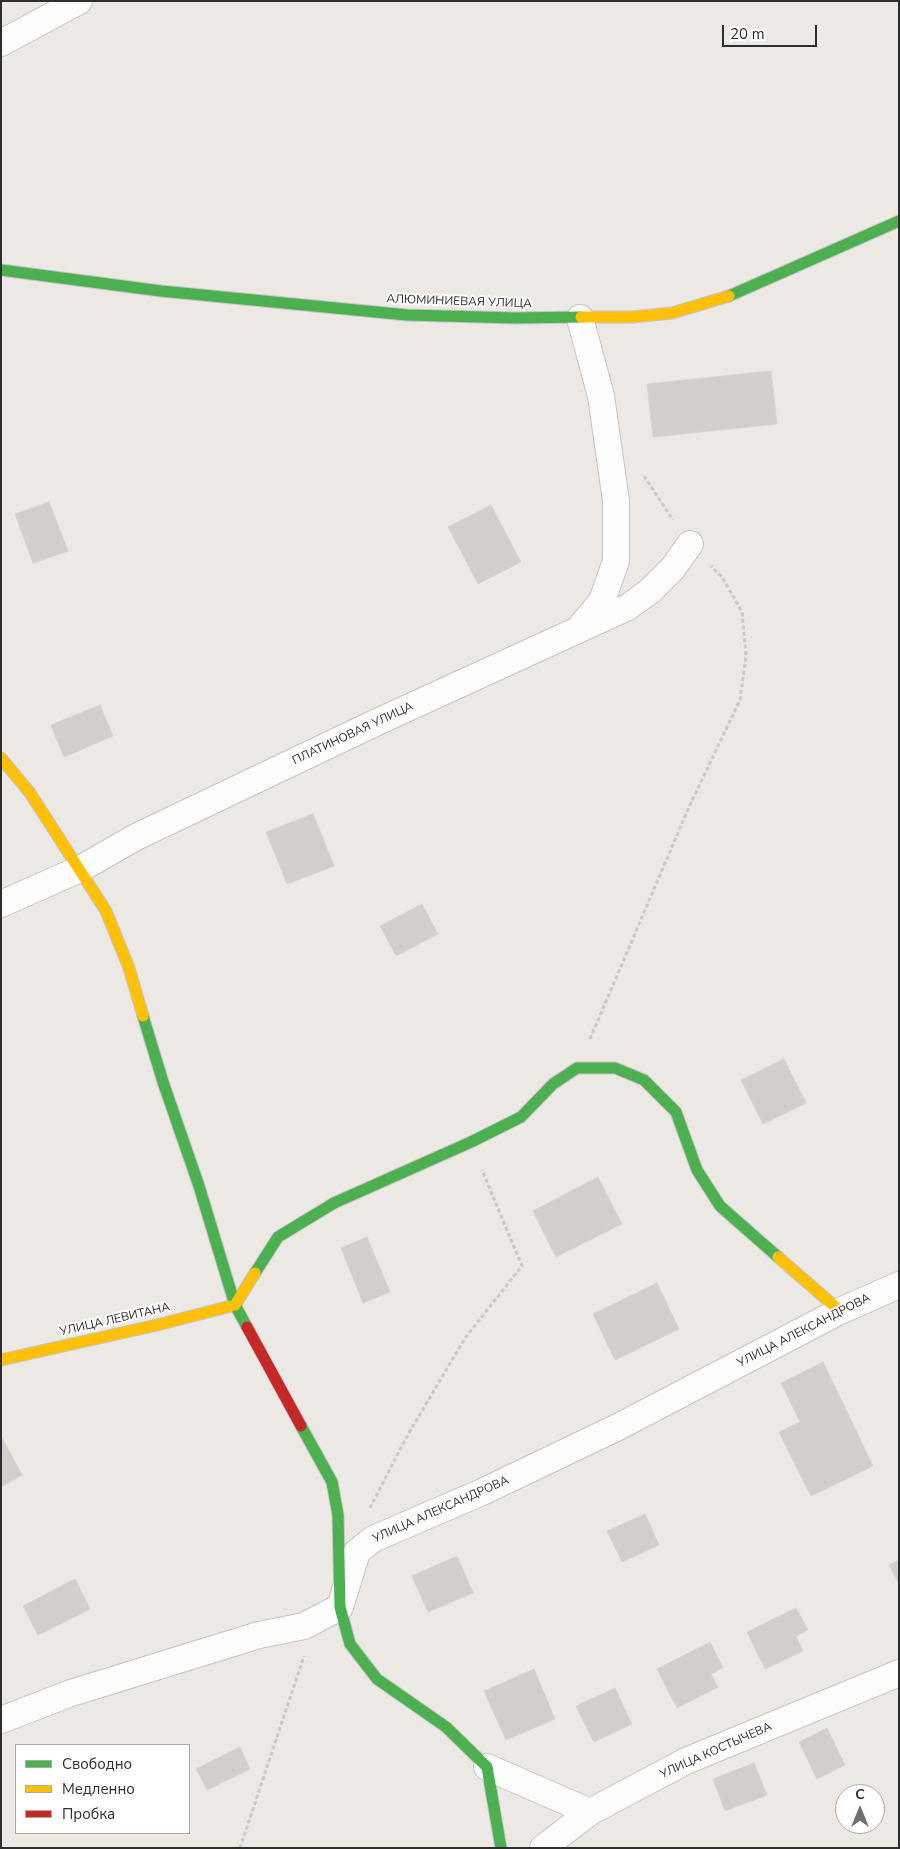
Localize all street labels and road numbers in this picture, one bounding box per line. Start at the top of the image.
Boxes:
street label: АЛЮМИНИЕВАЯ УЛИЦА [386,292,532,312]
street label: ПЛАТИНОВАЯ УЛИЦА [290,700,416,768]
street label: УЛИЦА АЛЕКСАНДРОВА [735,1291,873,1371]
street label: УЛИЦА ЛЕВИТАНА [59,1300,171,1340]
street label: УЛИЦА АЛЕКСАНДРОВА [371,1473,511,1547]
street label: УЛИЦА КОСТЫЧЕВА [658,1720,774,1782]

